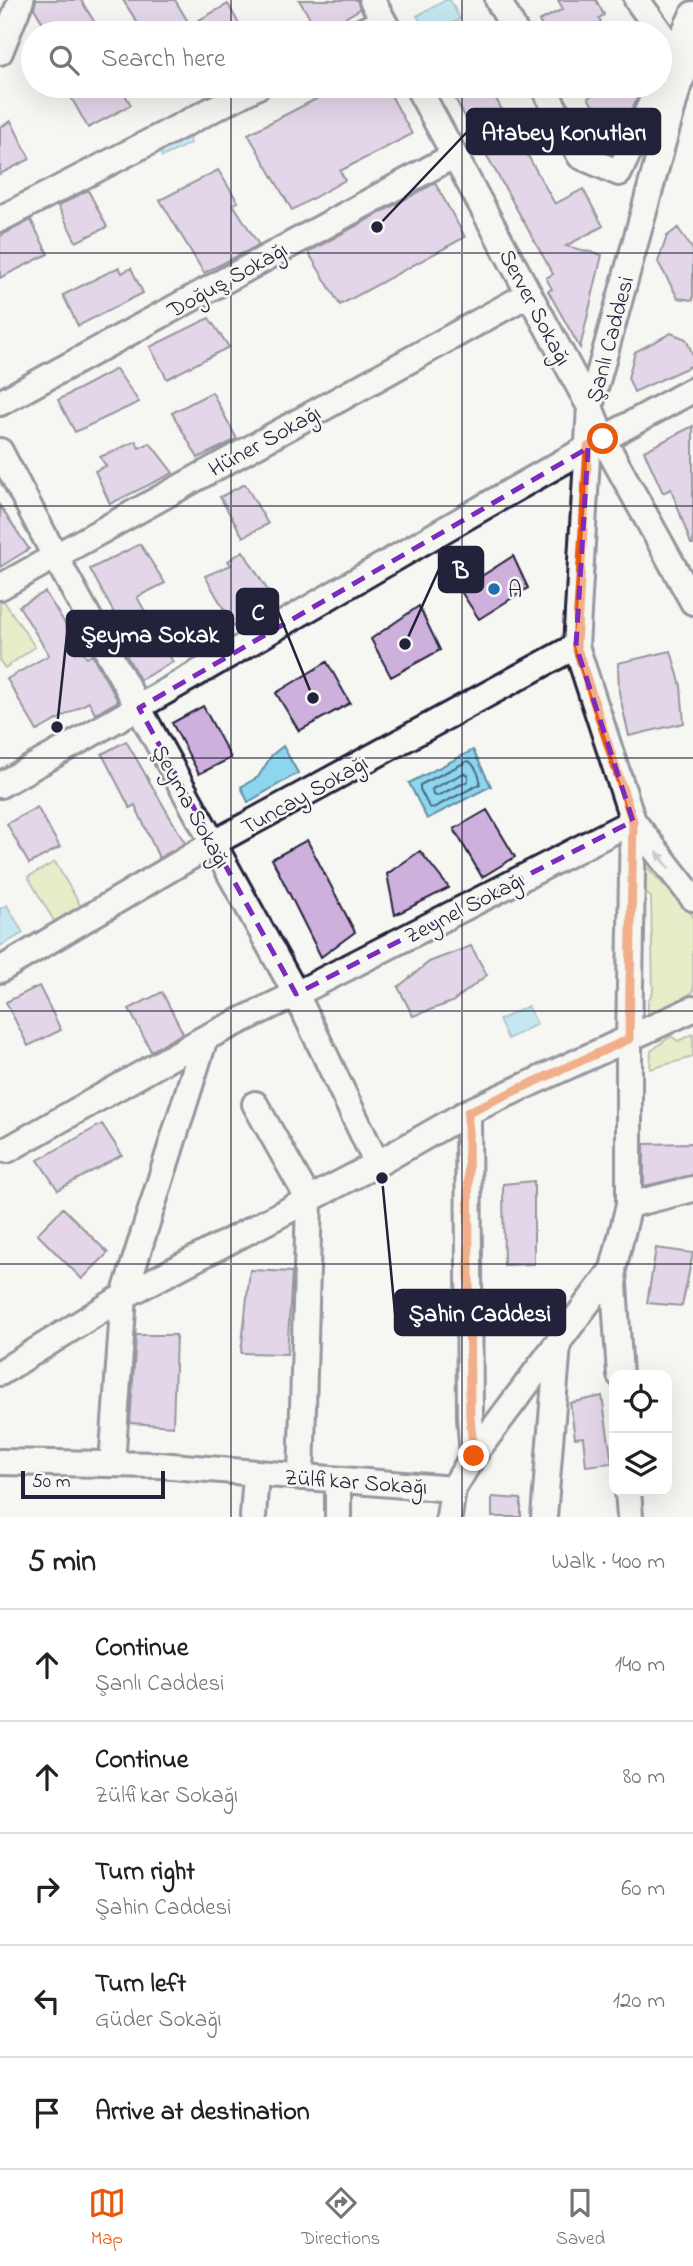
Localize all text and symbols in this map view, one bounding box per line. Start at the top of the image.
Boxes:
search box [21,21,672,98]
icon: search [45,41,83,79]
text: Search here [101,41,226,79]
callout: Atabey Konutları [467,109,660,154]
text: Atabey Konutları [482,117,647,153]
street label: Doğuş Sokağı [161,235,295,329]
street label: Server Sokağı [488,244,578,373]
street label: Şanlı Caddesi [579,273,644,406]
street label: Hüner Sokağı [203,398,328,488]
route start [587,423,618,454]
callout: B [439,547,483,592]
text: B [452,555,469,590]
place label: A [508,575,522,608]
marker: A [486,581,502,597]
callout: C [237,589,278,634]
text: C [251,597,265,632]
callout: Şeyma Sokak [67,611,233,656]
text: Şeyma Sokak [81,619,220,655]
street label: Şeyma Sokağı [140,739,237,876]
street label: Tuncay Sokağı [236,748,376,846]
one-way arrow [655,851,670,869]
street label: Zeynel Sokağı [400,865,532,955]
callout: Şahin Caddesi [395,1290,565,1335]
text: Şahin Caddesi [409,1298,551,1333]
map controls [609,1370,672,1496]
button: locate [609,1370,672,1433]
button: layers [609,1433,672,1496]
route end [458,1440,489,1471]
street label: Zülfikar Sokağı [283,1462,428,1506]
scale bar [21,1468,164,1500]
text: 50 m [32,1469,71,1496]
text: 5 min [28,1541,96,1585]
text: Walk · 400 m [551,1546,665,1579]
text: Continue [95,1630,188,1668]
icon: ahead [28,1646,66,1684]
text: 140 m [615,1649,665,1682]
text: Şanlı Caddesi [95,1668,224,1701]
text: Continue [95,1742,188,1780]
icon: ahead [28,1758,66,1796]
text: 80 m [623,1761,665,1794]
text: Zülfikar Sokağı [95,1780,238,1813]
text: Turn right [95,1854,195,1892]
icon: right [28,1870,66,1908]
text: 60 m [621,1873,665,1906]
text: Şahin Caddesi [95,1892,231,1925]
text: Turn left [95,1966,186,2004]
icon: left [28,1982,66,2020]
text: 120 m [613,1985,665,2018]
text: Güder Sokağı [95,2004,222,2037]
icon: arrive [28,2094,66,2132]
text: Arrive at destination [95,2094,310,2132]
tab: Map [88,2184,126,2253]
tab: Directions [301,2184,380,2253]
tab: Saved [556,2184,605,2253]

